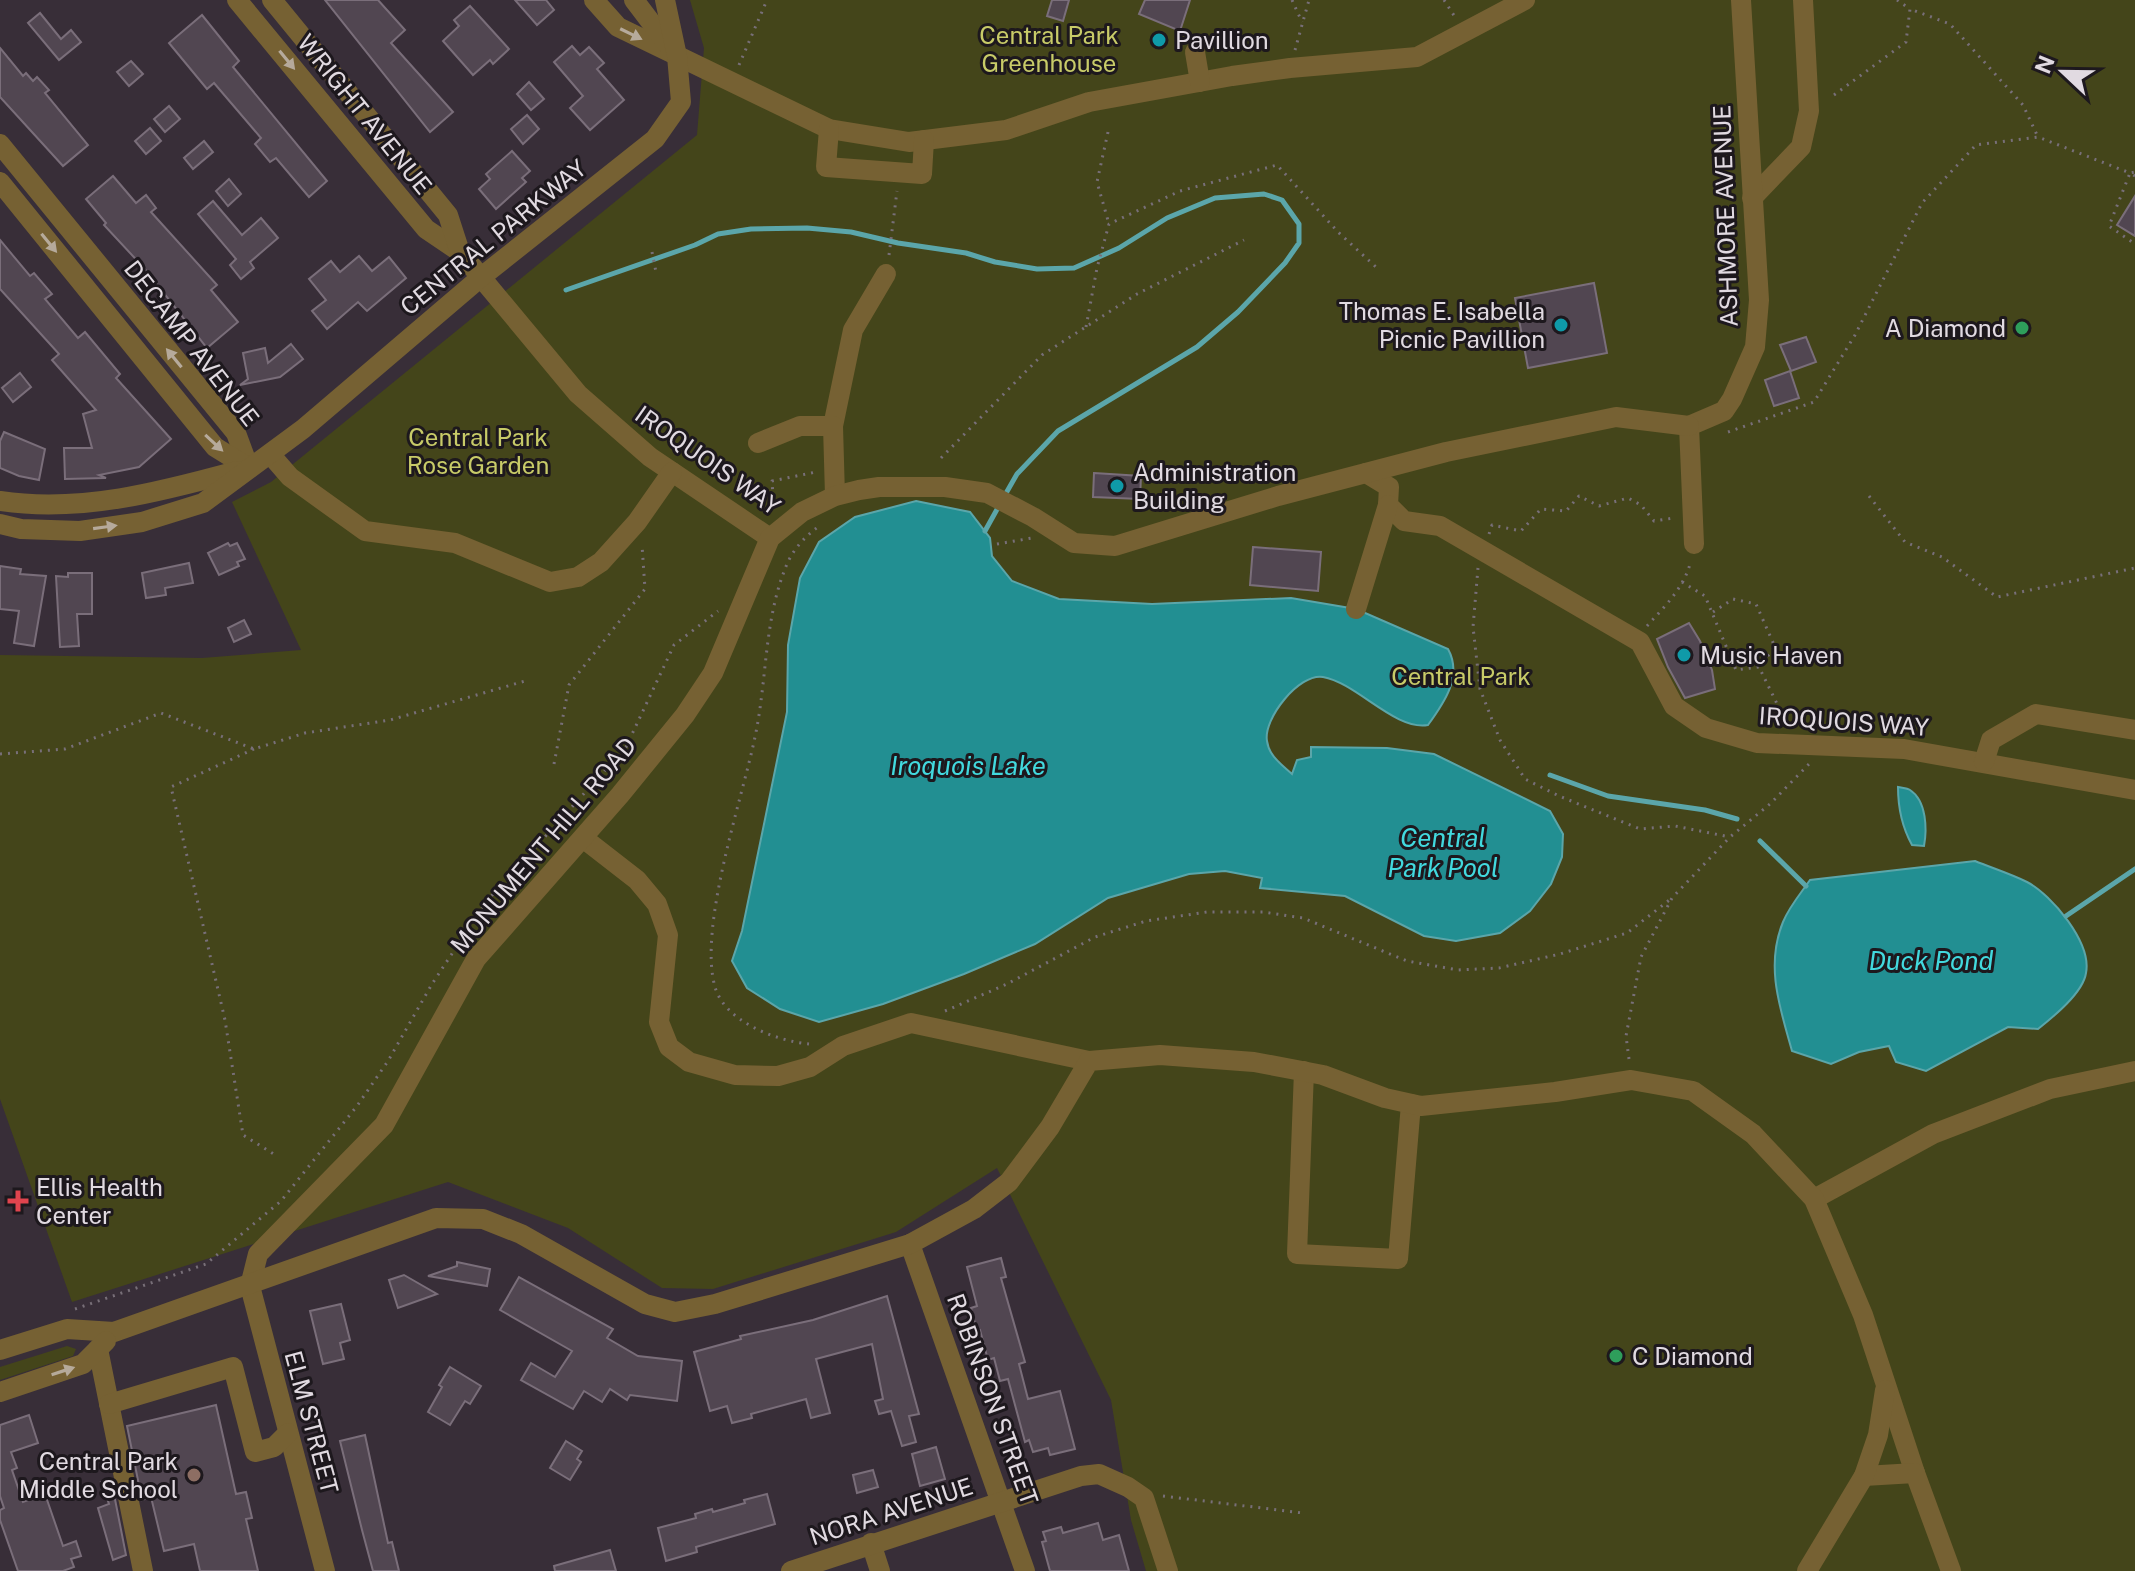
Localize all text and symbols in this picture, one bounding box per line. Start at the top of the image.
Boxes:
park label: Central Park Greenhouse [979,21,1119,77]
place label: Pavillion [1175,26,1269,54]
one-way arrow [620,27,643,41]
street label: WRIGHT AVENUE [292,29,438,199]
marker: Pavillion [1150,31,1168,49]
north arrow [2023,32,2103,112]
one-way arrow [278,50,295,70]
text: N [2029,52,2060,77]
street label: ASHMORE AVENUE [1707,105,1743,327]
street label: CENTRAL PARKWAY [395,153,592,320]
one-way arrow [40,233,57,253]
street label: DECAMP AVENUE [119,255,265,431]
place label: Thomas E. Isabella Picnic Pavillion [1339,297,1545,353]
place label: A Diamond [1885,314,2006,342]
marker: Thomas E. Isabella Picnic Pavillion [1552,316,1570,334]
marker: A Diamond [2013,319,2031,337]
one-way arrow [167,348,183,368]
street label: IROQUOIS WAY [630,400,786,521]
park label: Central Park Rose Garden [407,423,549,479]
one-way arrow [204,434,223,452]
place label: Administration Building [1133,458,1296,514]
marker: Administration Building [1108,477,1126,495]
one-way arrow [93,520,118,533]
place label: Music Haven [1700,641,1842,669]
marker: Music Haven [1675,646,1693,664]
park label: Central Park [1391,662,1531,690]
street label: IROQUOIS WAY [1758,701,1930,741]
street label: MONUMENT HILL ROAD [444,731,642,959]
water label: Iroquois Lake [890,750,1046,781]
water label: Central Park Pool [1387,822,1499,883]
water label: Duck Pond [1868,945,1994,976]
place label: Ellis Health Center [36,1173,163,1229]
marker: Ellis Health Center [7,1190,29,1212]
street label: ROBINSON STREET [942,1290,1044,1508]
place label: C Diamond [1632,1342,1753,1370]
street label: ELM STREET [279,1347,345,1497]
marker: C Diamond [1607,1347,1625,1365]
one-way arrow [51,1364,75,1376]
place label: Central Park Middle School [19,1447,178,1503]
marker: Central Park Middle School [185,1466,203,1484]
street label: NORA AVENUE [806,1471,976,1551]

